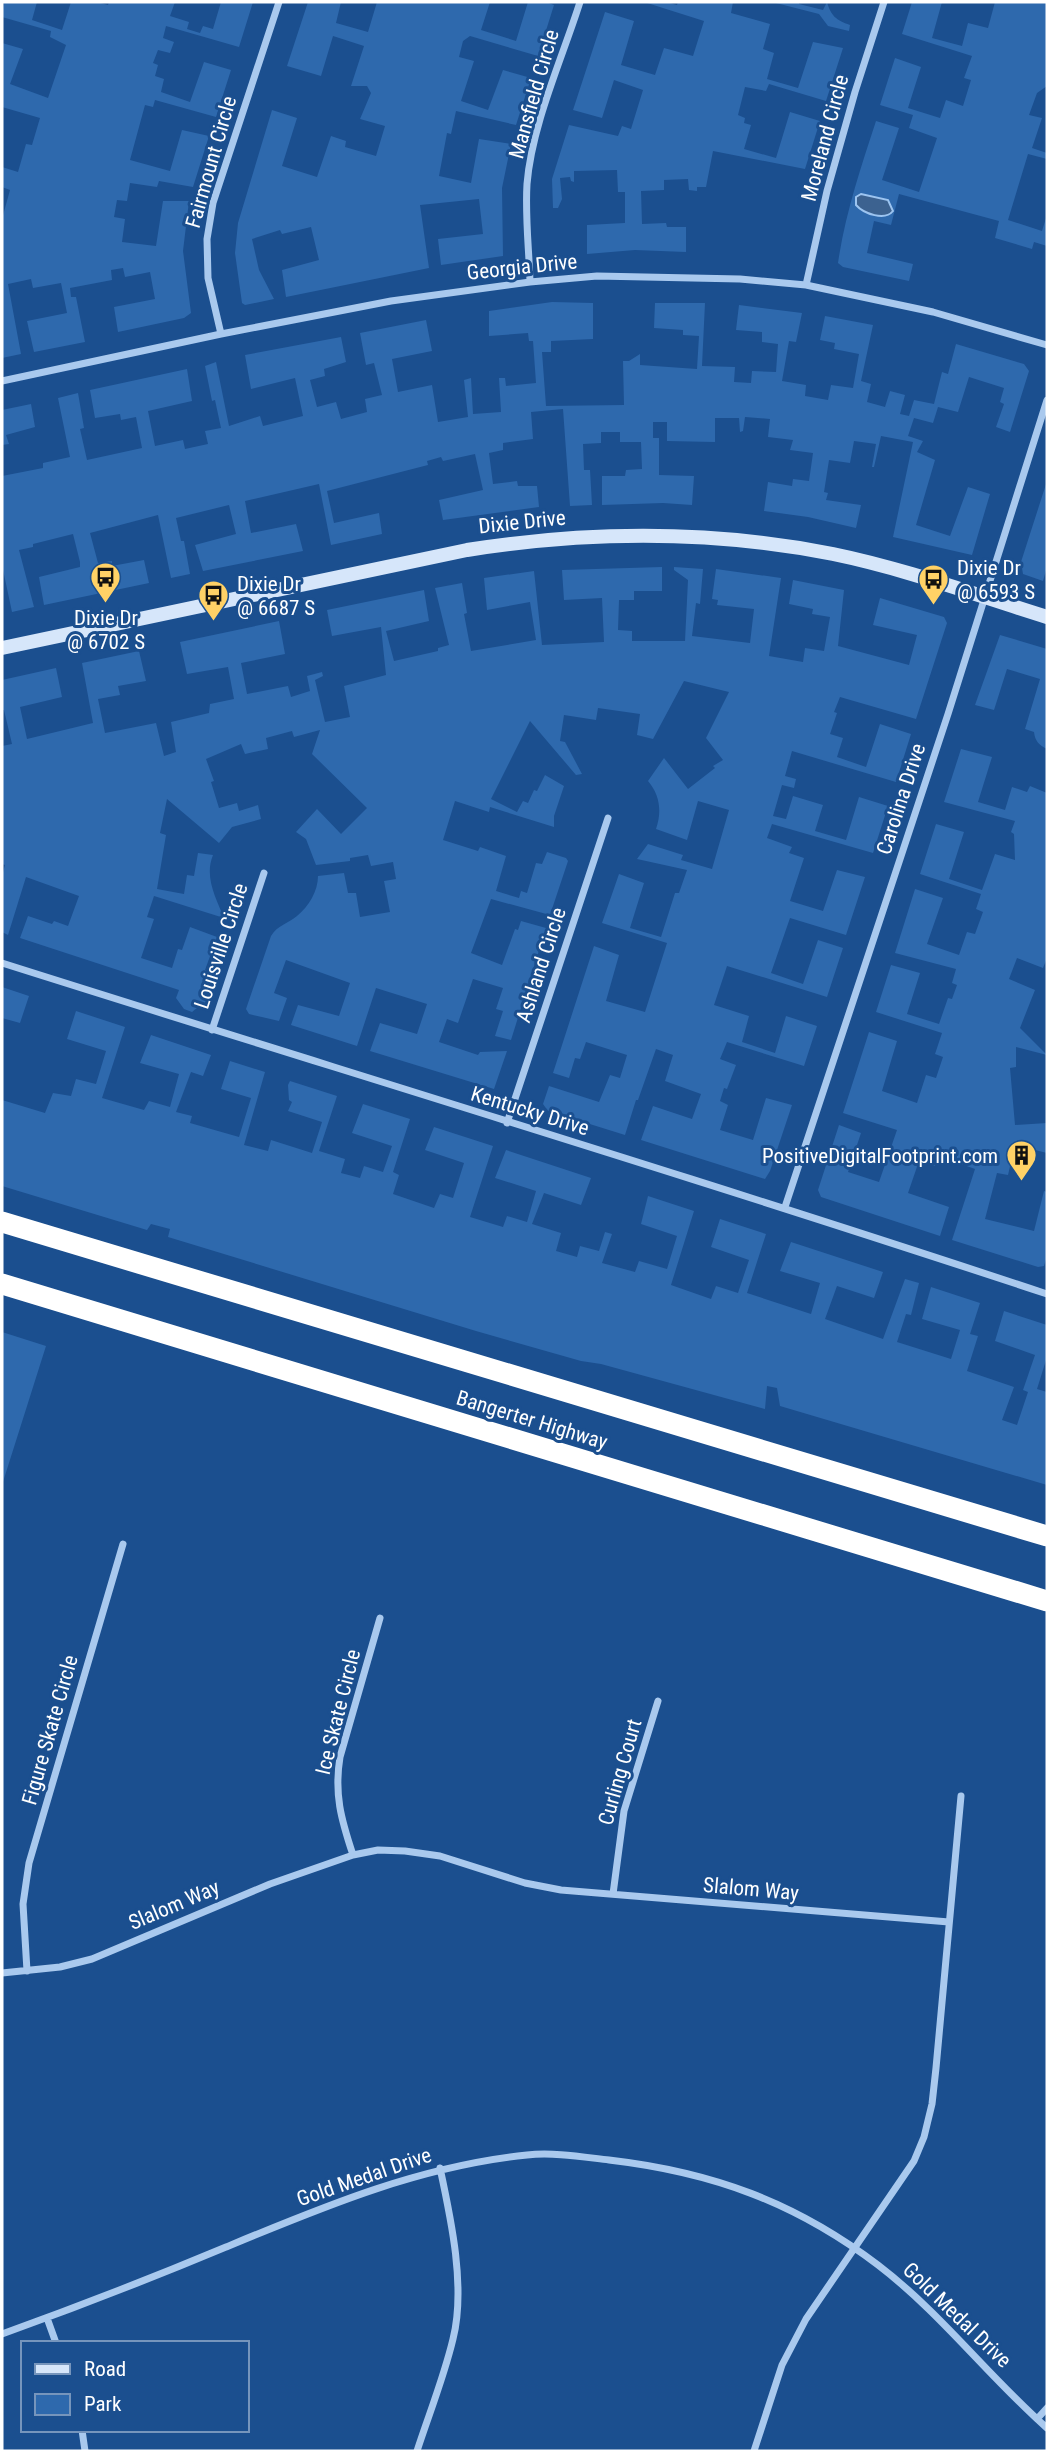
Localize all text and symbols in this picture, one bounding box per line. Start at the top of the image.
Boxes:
street label: Mansfield Circle [504,27,564,161]
street label: Moreland Circle [797,72,853,204]
street label: Fairmount Circle [181,93,241,231]
street label: Georgia Drive [466,249,579,285]
street label: Dixie Drive [477,505,567,539]
place label: Dixie Dr @ 6593 S [957,556,1035,604]
bus stop icon: Dixie Dr @ 6702 S [89,561,123,605]
bus stop icon: Dixie Dr @ 6593 S [917,563,951,607]
place label: Dixie Dr @ 6687 S [237,572,315,620]
bus stop icon: Dixie Dr @ 6687 S [197,579,231,623]
place label: Dixie Dr @ 6702 S [67,606,145,654]
street label: Carolina Drive [872,740,930,858]
street label: Louisville Circle [189,880,253,1012]
street label: Ashland Circle [511,904,571,1025]
street label: Kentucky Drive [468,1082,592,1140]
building icon: PositiveDigitalFootprint.com [1004,1139,1038,1183]
place label: PositiveDigitalFootprint.com [762,1144,998,1168]
street label: Bangerter Highway [454,1386,611,1454]
street label: Ice Skate Circle [311,1647,365,1777]
street label: Figure Skate Circle [17,1652,83,1808]
street label: Curling Court [593,1716,647,1828]
street label: Slalom Way [702,1873,800,1905]
street label: Slalom Way [125,1875,223,1935]
street label: Gold Medal Drive [294,2143,435,2211]
street label: Gold Medal Drive [898,2257,1016,2373]
legend [21,2341,248,2432]
text: Road [84,2357,126,2381]
text: Park [84,2392,122,2416]

